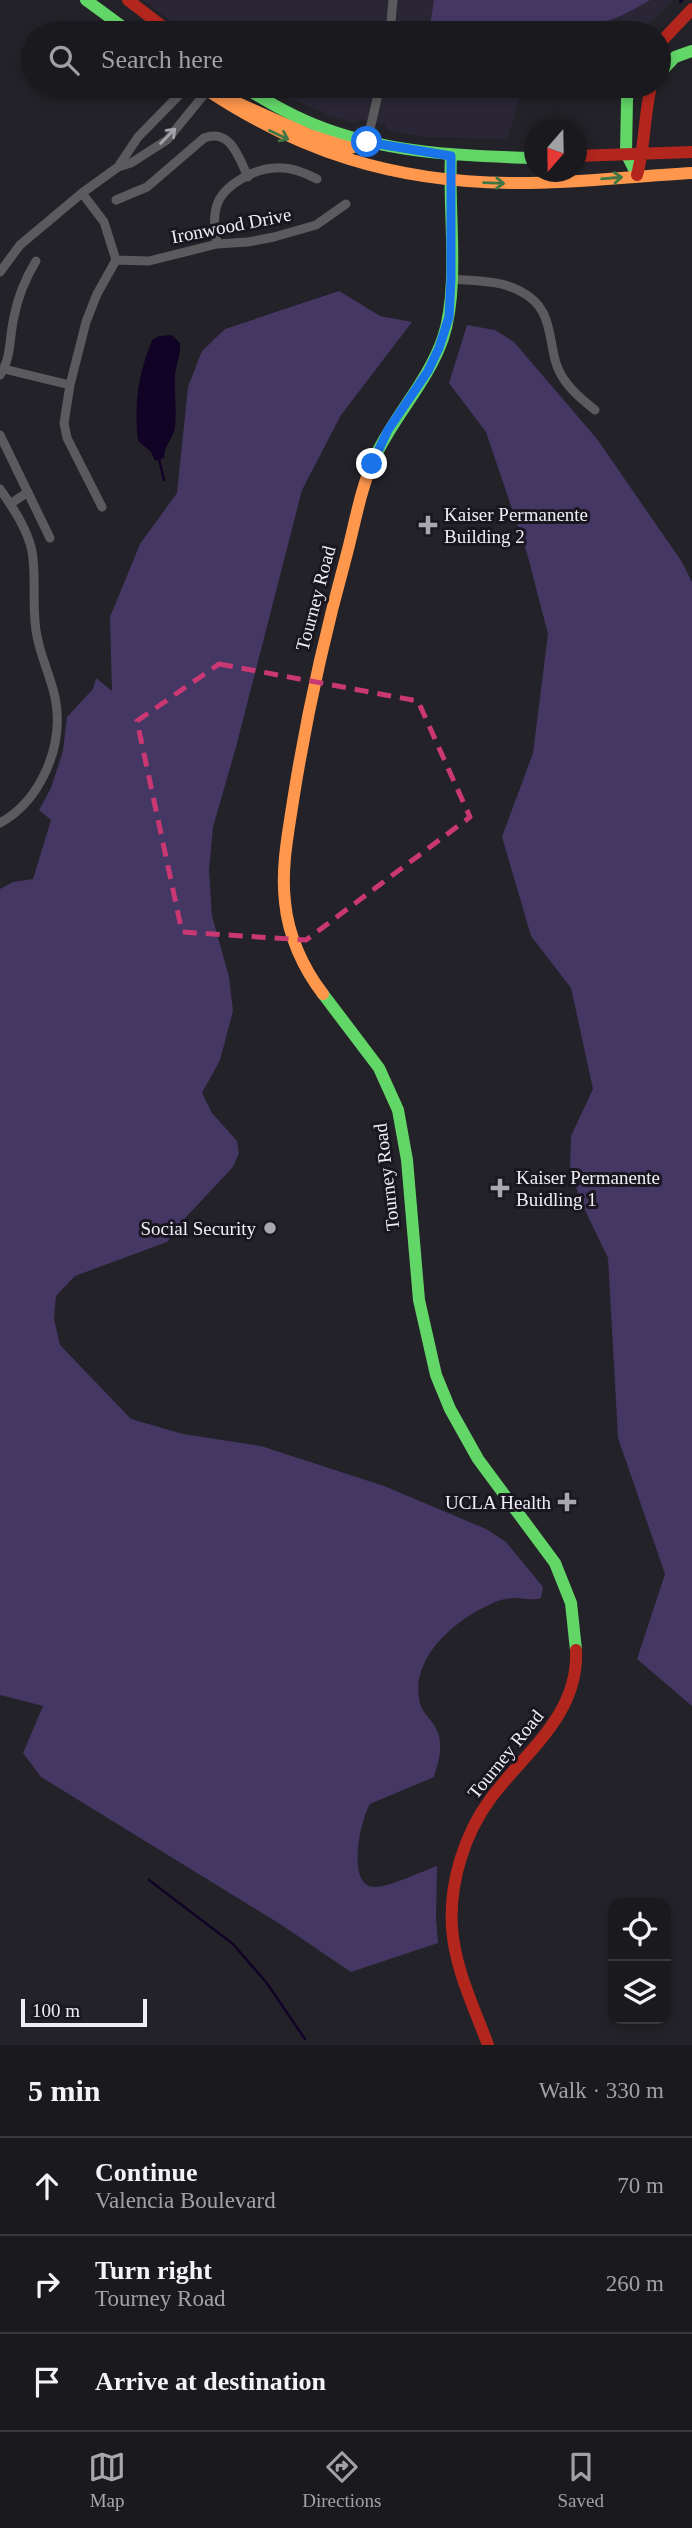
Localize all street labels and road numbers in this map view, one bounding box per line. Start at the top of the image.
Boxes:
street label: Ironwood Drive [169,204,293,247]
street label: Tourney Road [291,543,340,653]
street label: Tourney Road [369,1122,403,1232]
street label: Tourney Road [463,1705,548,1803]

